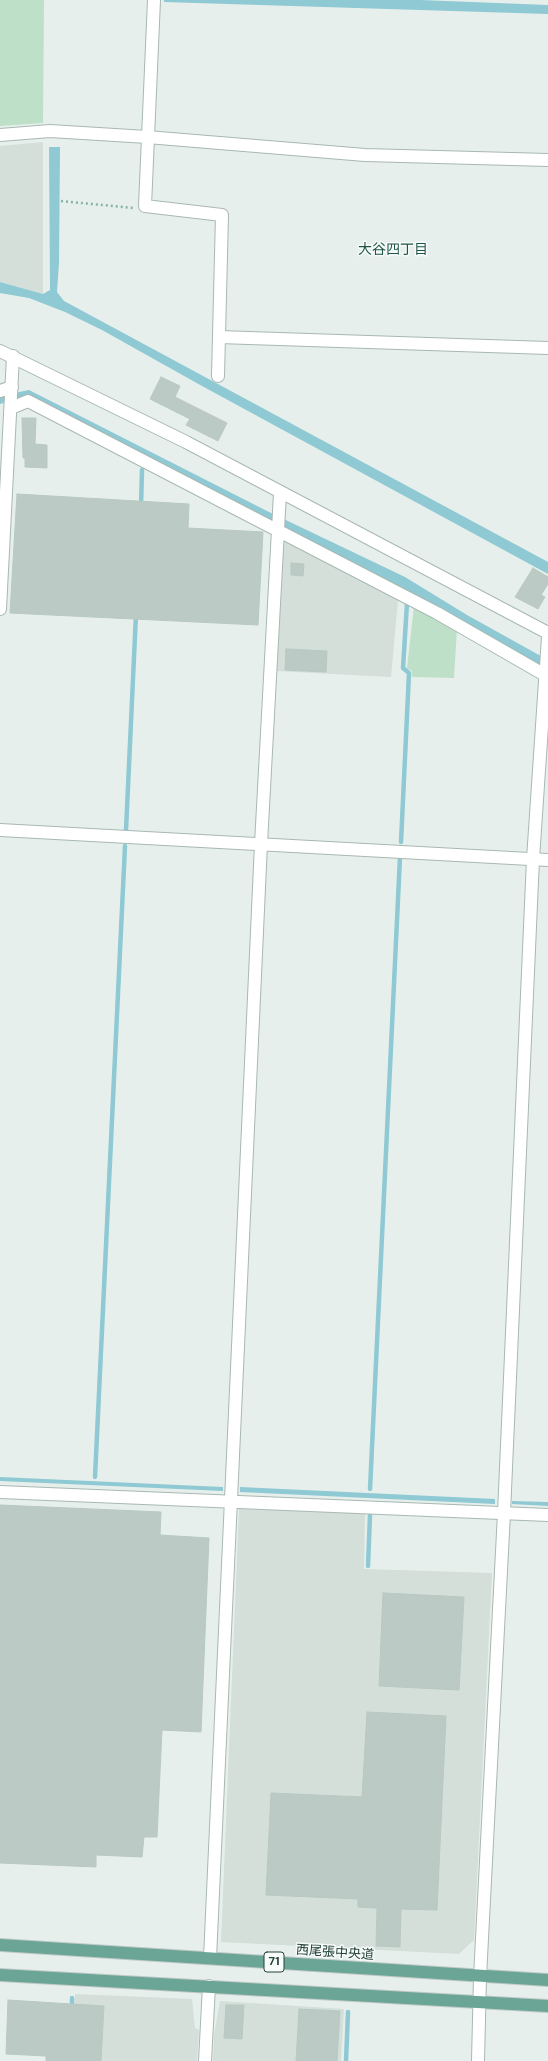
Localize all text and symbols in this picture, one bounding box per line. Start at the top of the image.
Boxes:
district label: 大谷四丁目 [358,242,428,258]
street label: 西尾張中央道 [296,1942,374,1964]
road number: 71 [264,1952,284,1972]

